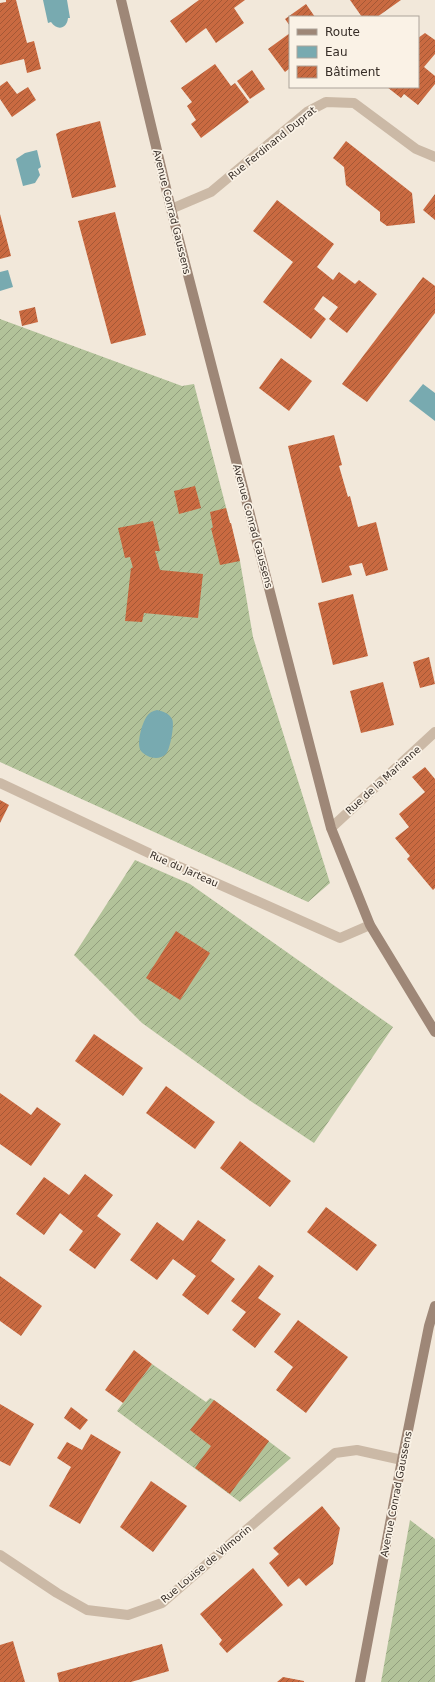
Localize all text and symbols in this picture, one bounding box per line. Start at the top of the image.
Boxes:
legend [289,16,419,88]
text: Route [325,25,360,39]
text: Eau [325,45,348,59]
text: Bâtiment [325,65,380,79]
street label: Rue Ferdinand Duprat [226,104,318,182]
street label: Avenue Conrad Gaussens [151,149,193,275]
street label: Avenue Conrad Gaussens [231,463,275,589]
street label: Rue de la Marianne [343,744,423,816]
street label: Rue du Jarteau [148,849,220,889]
street label: Avenue Conrad Gaussens [378,1430,414,1558]
street label: Rue Louise de Vilmorin [159,1523,253,1605]

